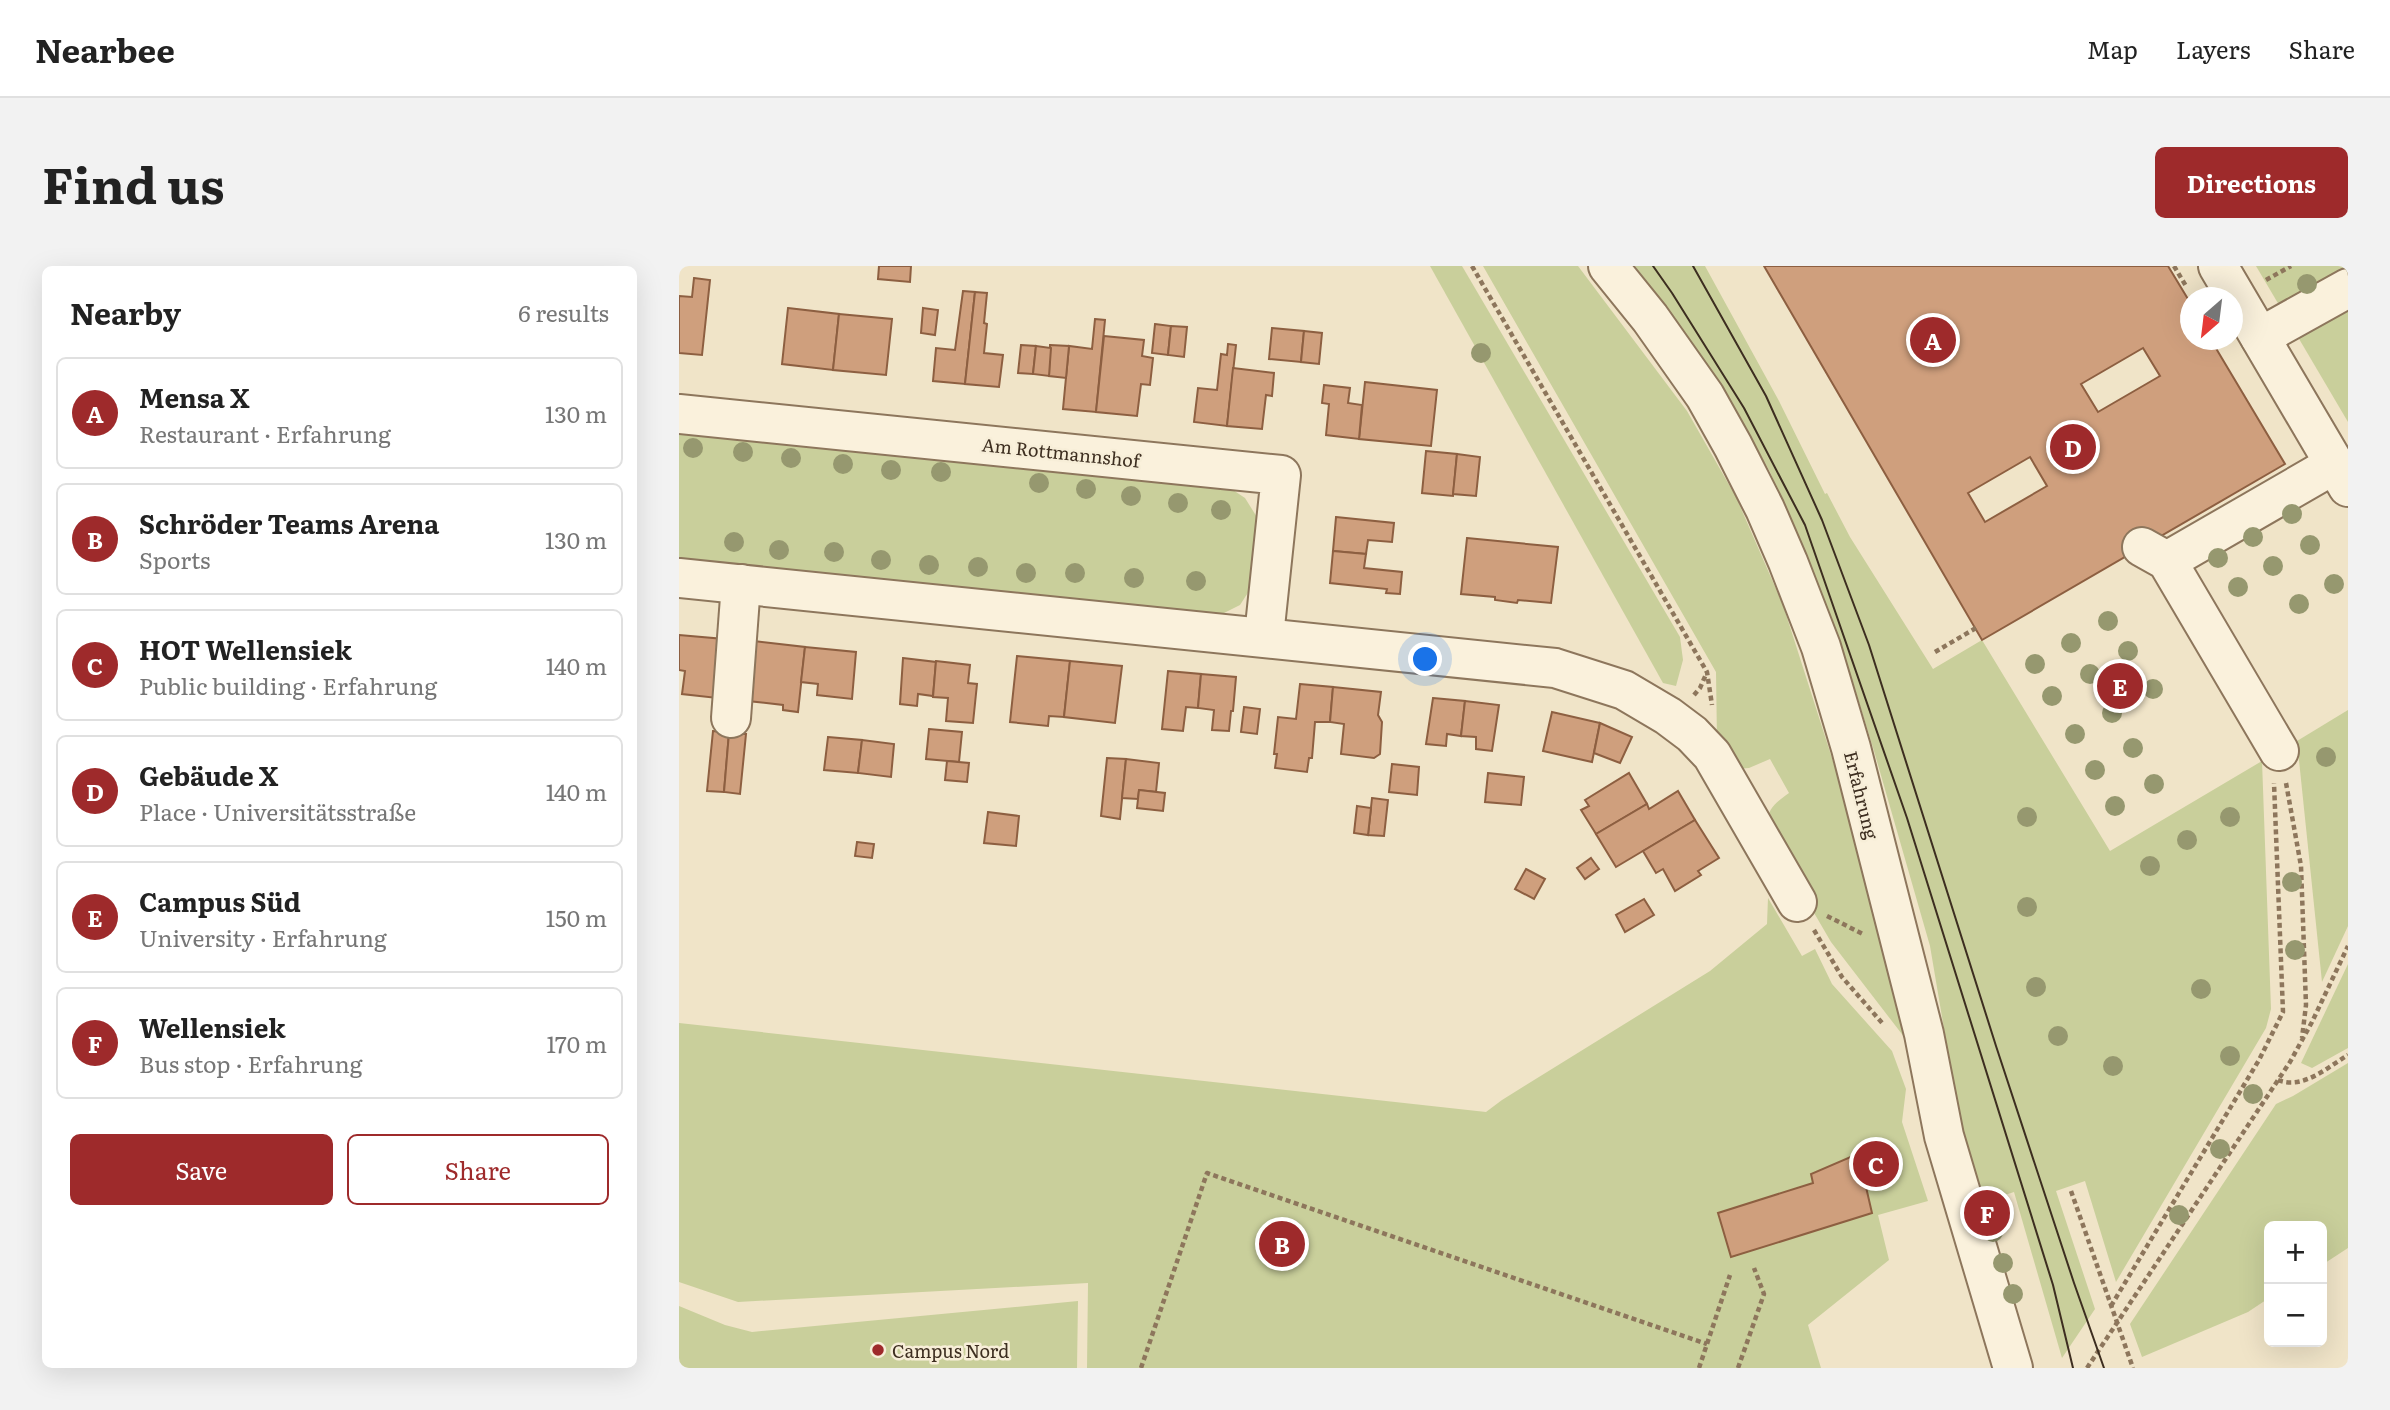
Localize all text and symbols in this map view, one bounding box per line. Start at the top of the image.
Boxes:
text: Nearbee [35,24,175,73]
text: Map [2087,31,2138,66]
text: Layers [2176,31,2250,66]
text: Share [2288,31,2355,66]
text: Find us [42,146,225,219]
button: Directions [2155,147,2348,218]
north arrow [2180,287,2243,350]
text: Nearby [70,290,181,334]
text: 6 results [518,295,609,329]
pin: A [1910,314,1956,366]
text: Mensa X [139,377,250,416]
text: A [86,396,104,430]
text: 130 m [545,396,607,430]
text: Restaurant · Erfahrung [139,416,391,450]
pin: D [2050,421,2096,473]
street label: Am Rottmannshof [981,430,1143,474]
text: Schröder Teams Arena [139,503,439,542]
text: B [87,522,103,556]
text: 130 m [545,522,607,556]
text: Sports [139,542,210,576]
text: HOT Wellensiek [139,629,352,668]
your location [1408,642,1442,676]
text: C [87,648,103,682]
text: 140 m [546,648,607,682]
pin: E [2097,660,2143,712]
text: Public building · Erfahrung [139,668,437,702]
street label: Erfahrung [1838,748,1886,843]
text: Gebäude X [139,755,278,794]
text: D [86,774,104,808]
text: 140 m [546,774,607,808]
text: Place · Universitätsstraße [139,794,416,828]
text: Campus Süd [139,881,301,920]
text: E [87,900,103,934]
text: 150 m [546,900,607,934]
text: University · Erfahrung [139,920,387,954]
text: Wellensiek [139,1007,286,1046]
text: F [88,1026,102,1060]
text: 170 m [546,1026,607,1060]
text: Bus stop · Erfahrung [139,1046,363,1080]
button: Save [70,1134,333,1205]
button: Share [347,1134,609,1205]
pin: C [1853,1138,1899,1190]
pin: F [1964,1187,2010,1239]
pin: B [1259,1218,1305,1270]
map controls [2264,1221,2327,1347]
button: + [2264,1221,2327,1284]
button: − [2264,1284,2327,1347]
place label: Campus Nord [892,1337,1009,1364]
marker: Campus Nord [870,1342,886,1358]

